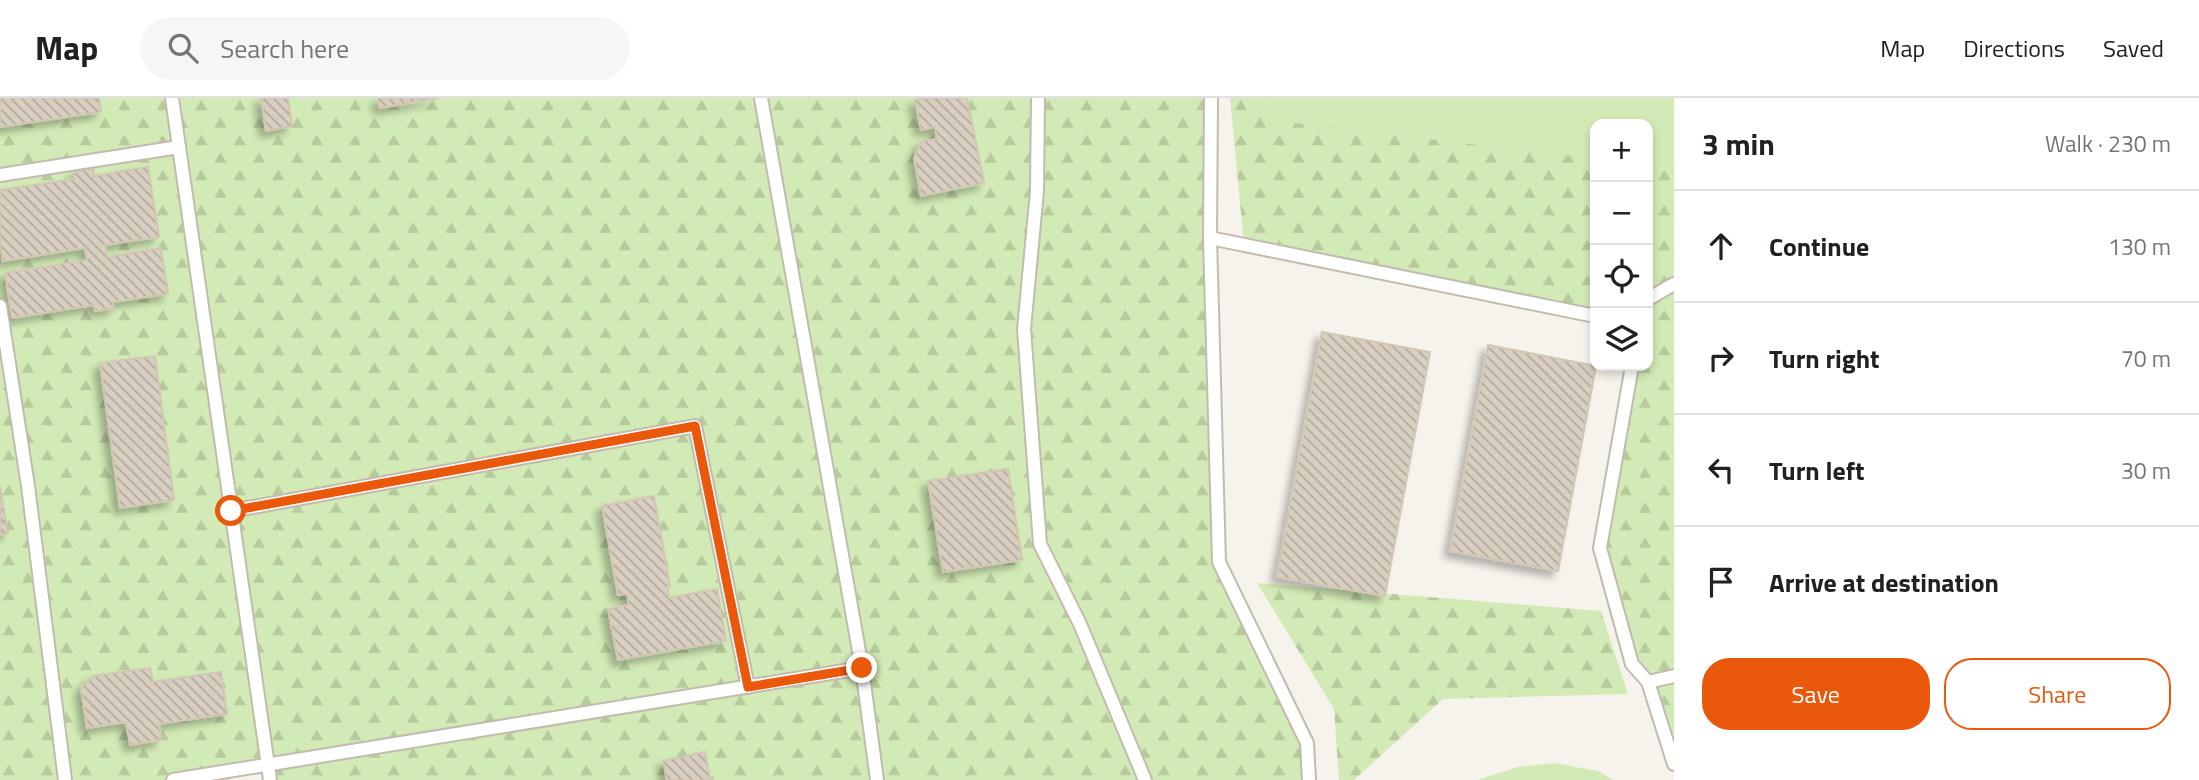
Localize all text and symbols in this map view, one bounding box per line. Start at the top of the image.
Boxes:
search box [140,17,630,80]
text: Map [35,23,98,73]
icon: search [164,29,202,67]
text: Search here [220,29,349,68]
text: Map [1880,30,1925,66]
text: Directions [1963,30,2065,66]
text: Saved [2103,30,2164,66]
map controls [1590,119,1653,371]
button: + [1590,119,1653,182]
text: 3 min [1702,121,1775,167]
text: Walk · 230 m [2045,126,2171,161]
button: − [1590,182,1653,245]
icon: ahead [1702,227,1740,265]
text: Continue [1769,227,1869,266]
text: 130 m [2108,229,2171,264]
button: locate [1590,245,1653,308]
button: layers [1590,308,1653,371]
icon: right [1702,339,1740,377]
text: Turn right [1769,339,1880,378]
text: 70 m [2121,341,2171,376]
icon: left [1702,451,1740,489]
text: Turn left [1769,451,1864,490]
text: 30 m [2121,453,2171,488]
route start [215,495,246,526]
icon: arrive [1702,563,1740,601]
text: Arrive at destination [1769,563,1999,602]
route end [846,652,877,683]
button: Save [1702,658,1930,730]
button: Share [1944,658,2171,730]

